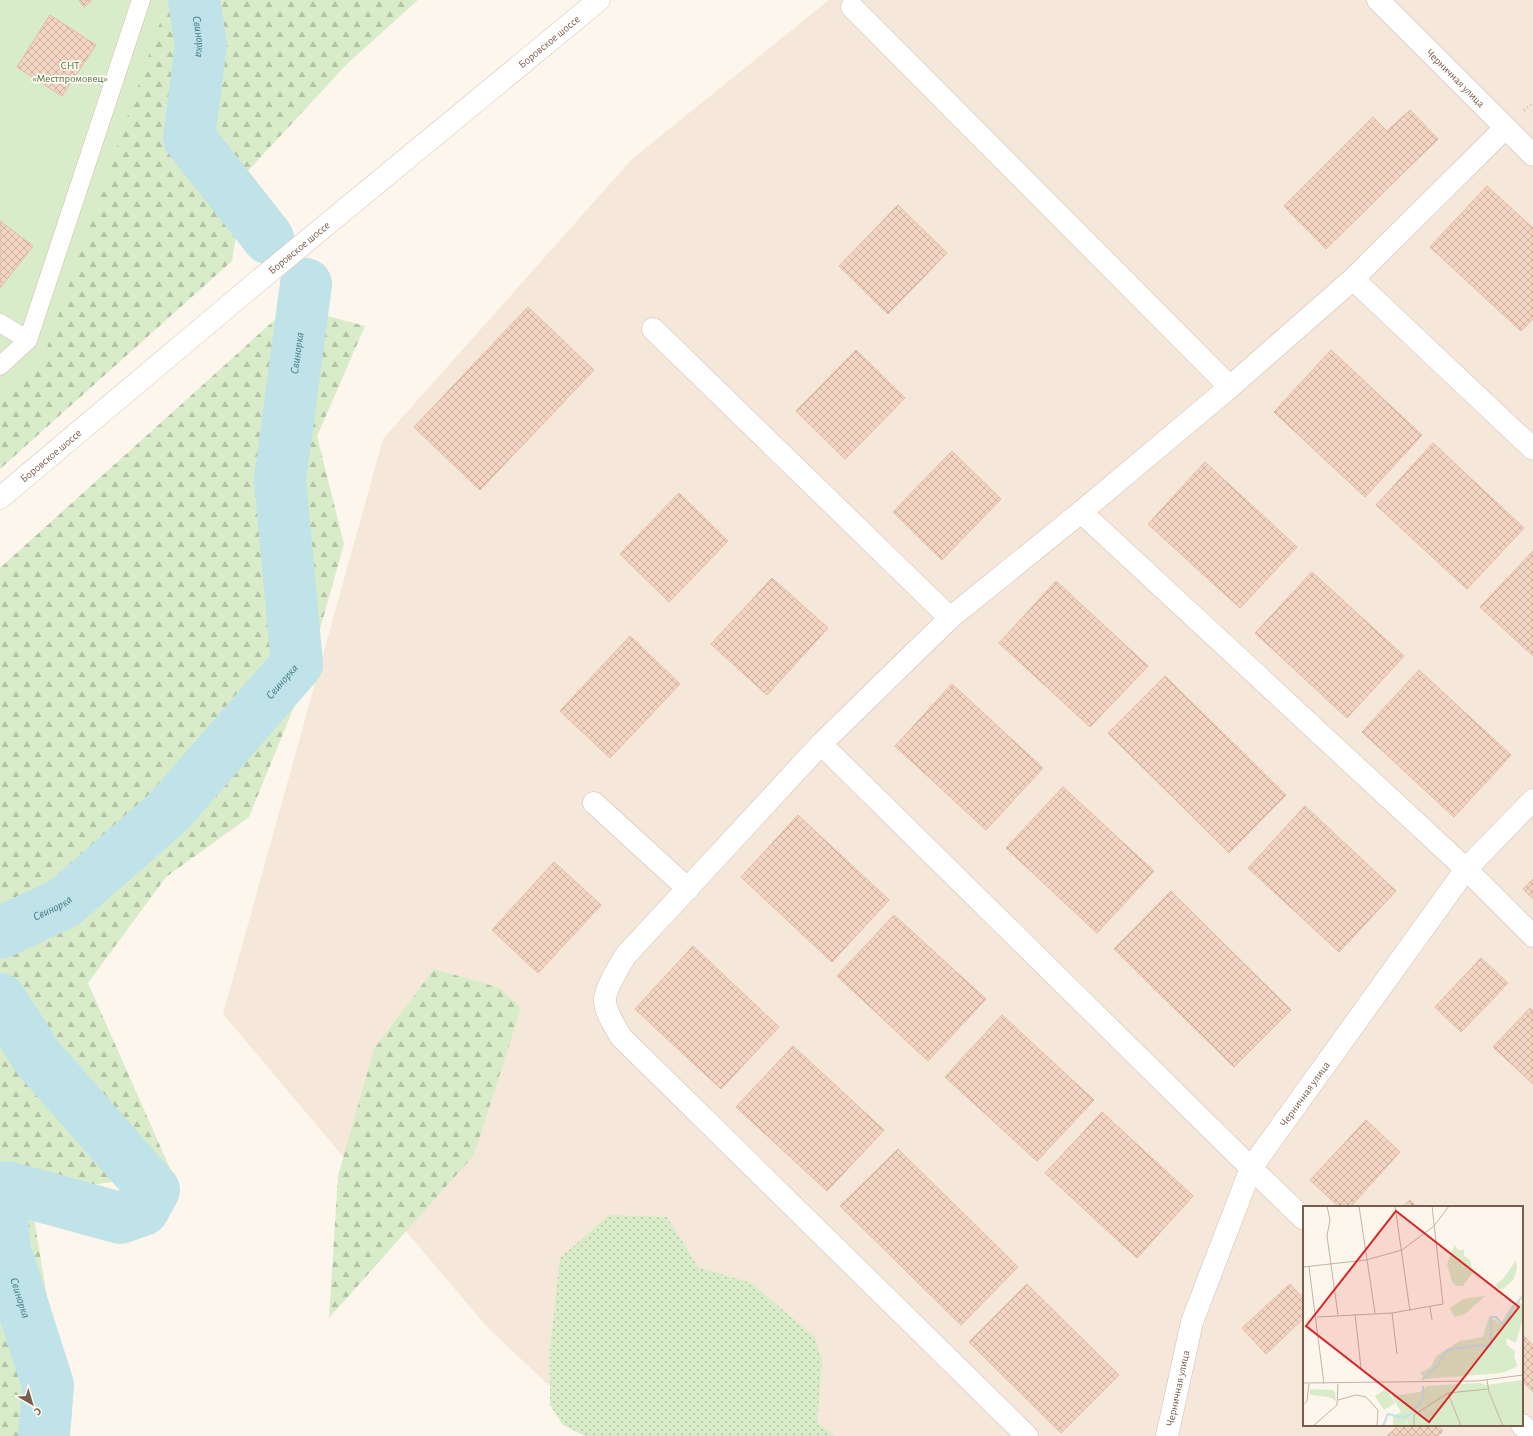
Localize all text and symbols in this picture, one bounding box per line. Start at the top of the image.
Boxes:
street label: Боровское шоссе [516,13,582,70]
water label: Свинорка [191,15,207,58]
street label: Черничная улица [1424,47,1487,109]
park label: СНТ «Местпромовец» [32,60,108,84]
street label: Боровское шоссе [266,219,332,276]
water label: Свинорка [288,331,306,375]
street label: Боровское шоссе [18,427,84,485]
water label: Свинорка [263,662,300,701]
water label: Свинорка [31,893,74,923]
street label: Черничная улица [1278,1059,1332,1129]
inset map [1303,1206,1523,1426]
water label: Свинорка [8,1276,32,1320]
street label: Черничная улица [1164,1349,1192,1427]
north arrow [12,1384,52,1424]
text: С [32,1405,44,1418]

